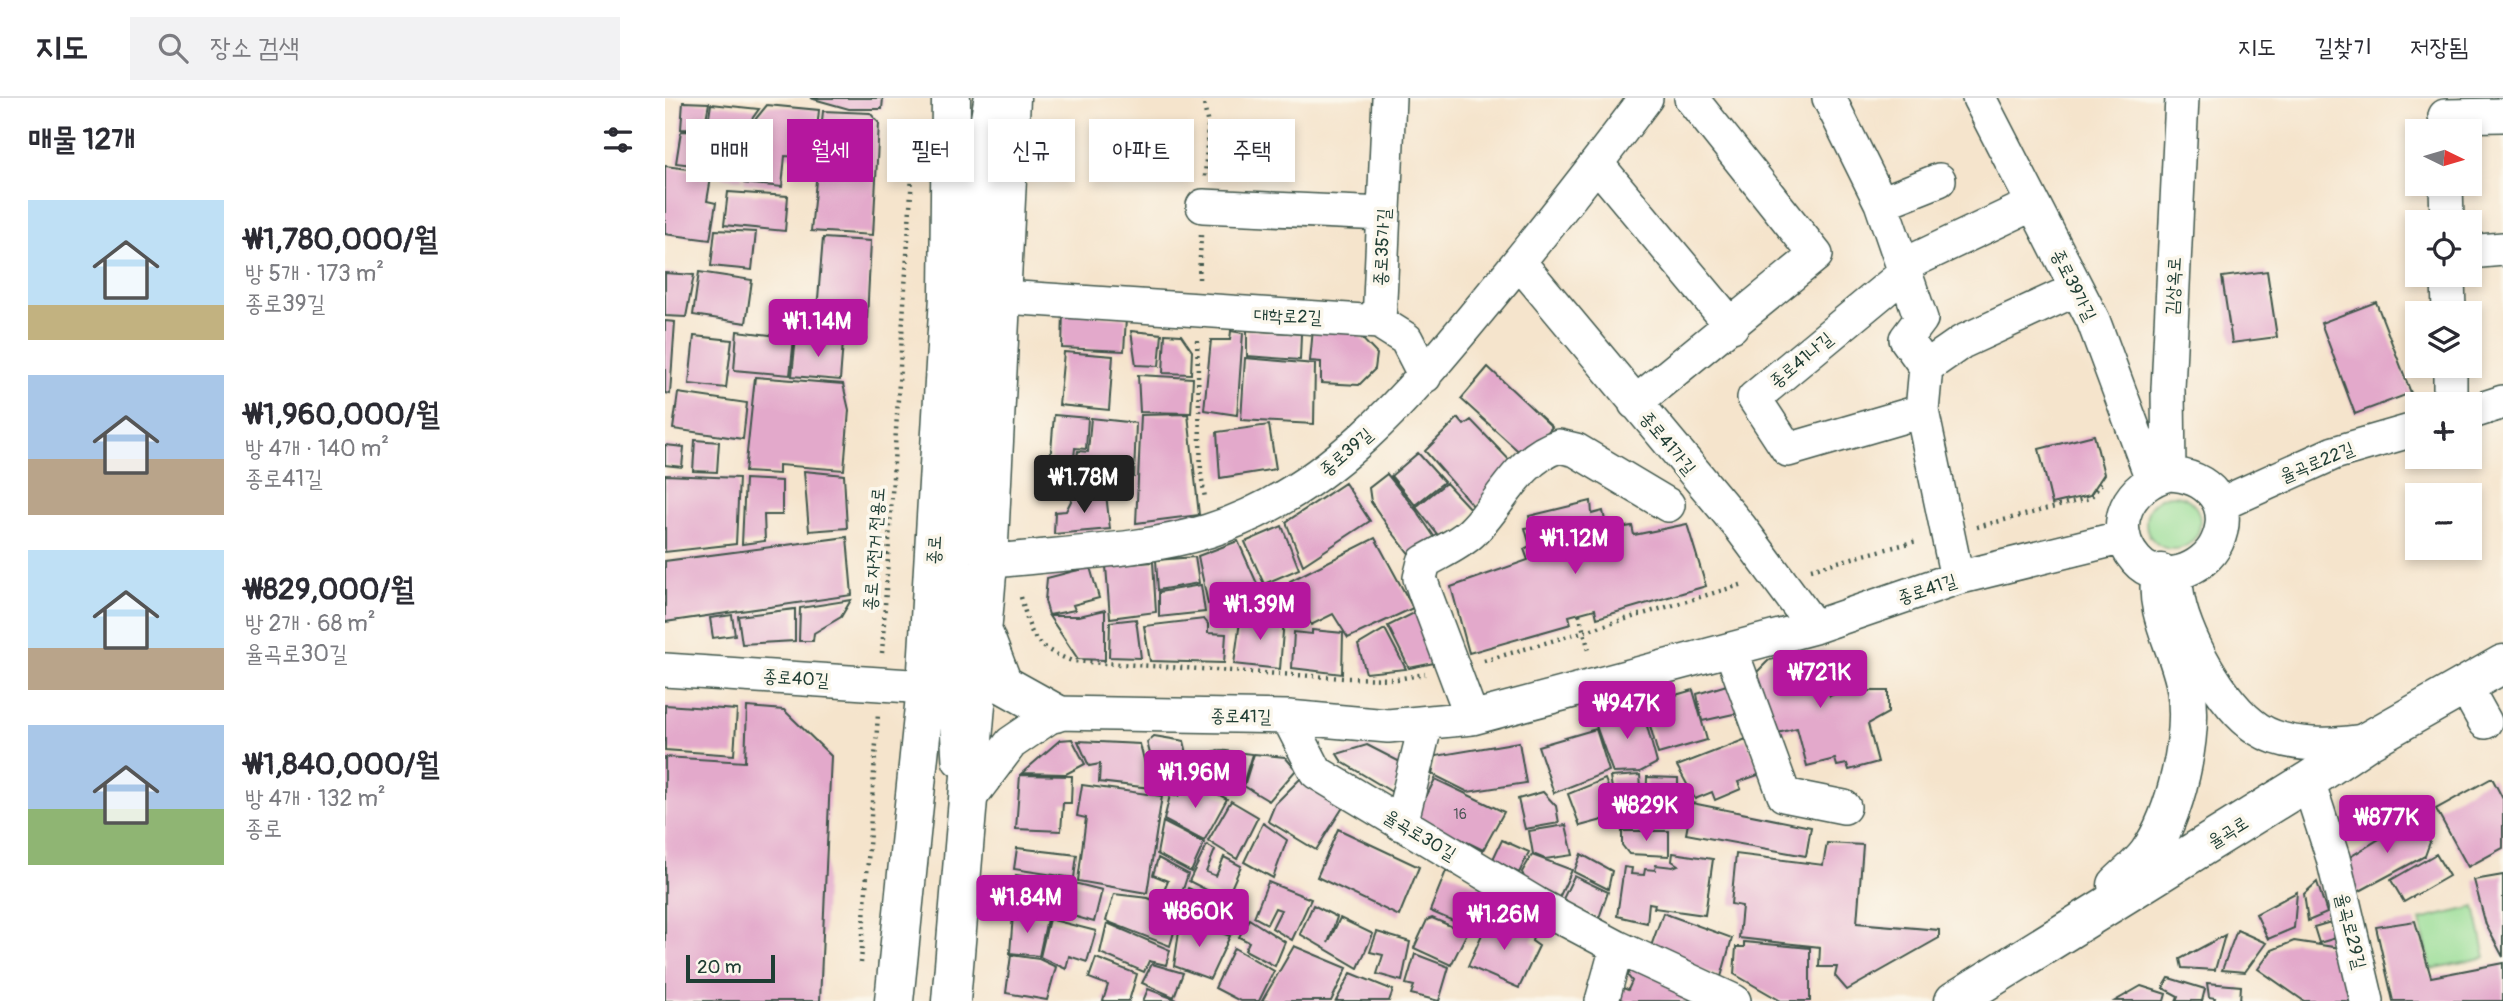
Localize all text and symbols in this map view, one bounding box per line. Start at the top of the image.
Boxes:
search box [130,17,620,80]
text: 지도 [35,27,88,68]
icon: search [154,29,192,67]
text: 장소 검색 [210,32,299,64]
text: 지도 [2238,33,2276,62]
text: 길찾기 [2314,33,2372,62]
text: 저장됨 [2410,33,2468,62]
chip: 매매 [686,119,773,182]
chip: 월세 [787,119,873,182]
chip: 필터 [887,119,974,182]
chip: 신규 [988,119,1075,182]
chip: 아파트 [1089,119,1194,182]
chip: 주택 [1208,119,1295,182]
north arrow [2405,119,2481,196]
map controls [2405,119,2482,560]
text: 매물 12개 [28,121,135,158]
icon: filters [599,121,637,159]
street label: 종로35가길 [1369,207,1396,286]
button: locate [2405,210,2482,287]
text: ₩1,780,000/월 [245,221,438,258]
icon: home [84,228,168,312]
street label: 종로39가길 [2046,246,2102,325]
street label: 김상옥로 [2160,256,2186,316]
text: 방 5개 · 173 m² [245,259,384,288]
text: 종로39길 [245,289,325,318]
pin: ₩1.14M [761,300,875,359]
button: layers [2405,301,2482,378]
street label: 대학로2길 [1254,304,1323,329]
text: ₩1.14M [785,307,851,336]
street label: 종로41나길 [1765,327,1838,393]
button: + [2405,392,2482,469]
text: ₩1,960,000/월 [245,396,440,433]
icon: home [84,403,168,487]
street label: 종로41가길 [1635,407,1701,480]
street label: 종로39길 [1315,423,1378,482]
text: 방 4개 · 140 m² [245,434,389,463]
street label: 율곡로22길 [2277,437,2358,488]
pin: ₩1.78M [1027,456,1141,515]
text: ₩1.78M [1050,463,1118,492]
text: 종로41길 [245,464,323,493]
button: − [2405,483,2482,560]
street label: 종로 자전거 전용로 [859,487,890,612]
pin: ₩1.12M [1518,517,1632,576]
text: ₩1.12M [1542,524,1608,553]
street label: 종로 [922,535,947,565]
street label: 종로41길 [1895,569,1960,610]
text: ₩829,000/월 [245,571,414,608]
icon: home [84,578,168,662]
pin: ₩1.39M [1203,582,1317,642]
text: ₩1.39M [1225,590,1295,619]
text: 방 2개 · 68 m² [245,609,376,638]
text: 율곡로30길 [245,639,348,668]
pin: ₩721K [1771,650,1869,710]
text: ₩721K [1789,658,1851,687]
street label: 종로40길 [762,665,830,692]
pin: ₩947K [1578,682,1676,741]
text: ₩947K [1594,689,1660,718]
street label: 종로41길 [1210,704,1272,729]
text: ₩1,840,000/월 [245,746,439,783]
pin: ₩1.96M [1138,750,1252,810]
icon: home [84,753,168,837]
text: ₩1.96M [1160,758,1230,787]
text: 방 4개 · 132 m² [245,784,386,813]
pin: ₩829K [1597,784,1695,843]
text: ₩829K [1614,791,1678,820]
pin: ₩877K [2338,796,2436,855]
text: ₩877K [2355,803,2419,832]
street label: 율곡로30길 [1379,805,1461,866]
house number: 16 [1453,806,1467,823]
street label: 율곡로 [2204,811,2253,854]
text: 종로 [245,814,282,843]
pin: ₩1.84M [970,876,1084,935]
text: ₩1.84M [992,883,1062,912]
pin: ₩860K [1150,890,1248,949]
street label: 율곡로29길 [2330,891,2371,972]
pin: ₩1.26M [1447,892,1561,952]
text: ₩860K [1165,897,1233,926]
text: ₩1.26M [1469,900,1539,929]
scale bar [686,952,775,984]
text: 20 m [697,955,742,979]

